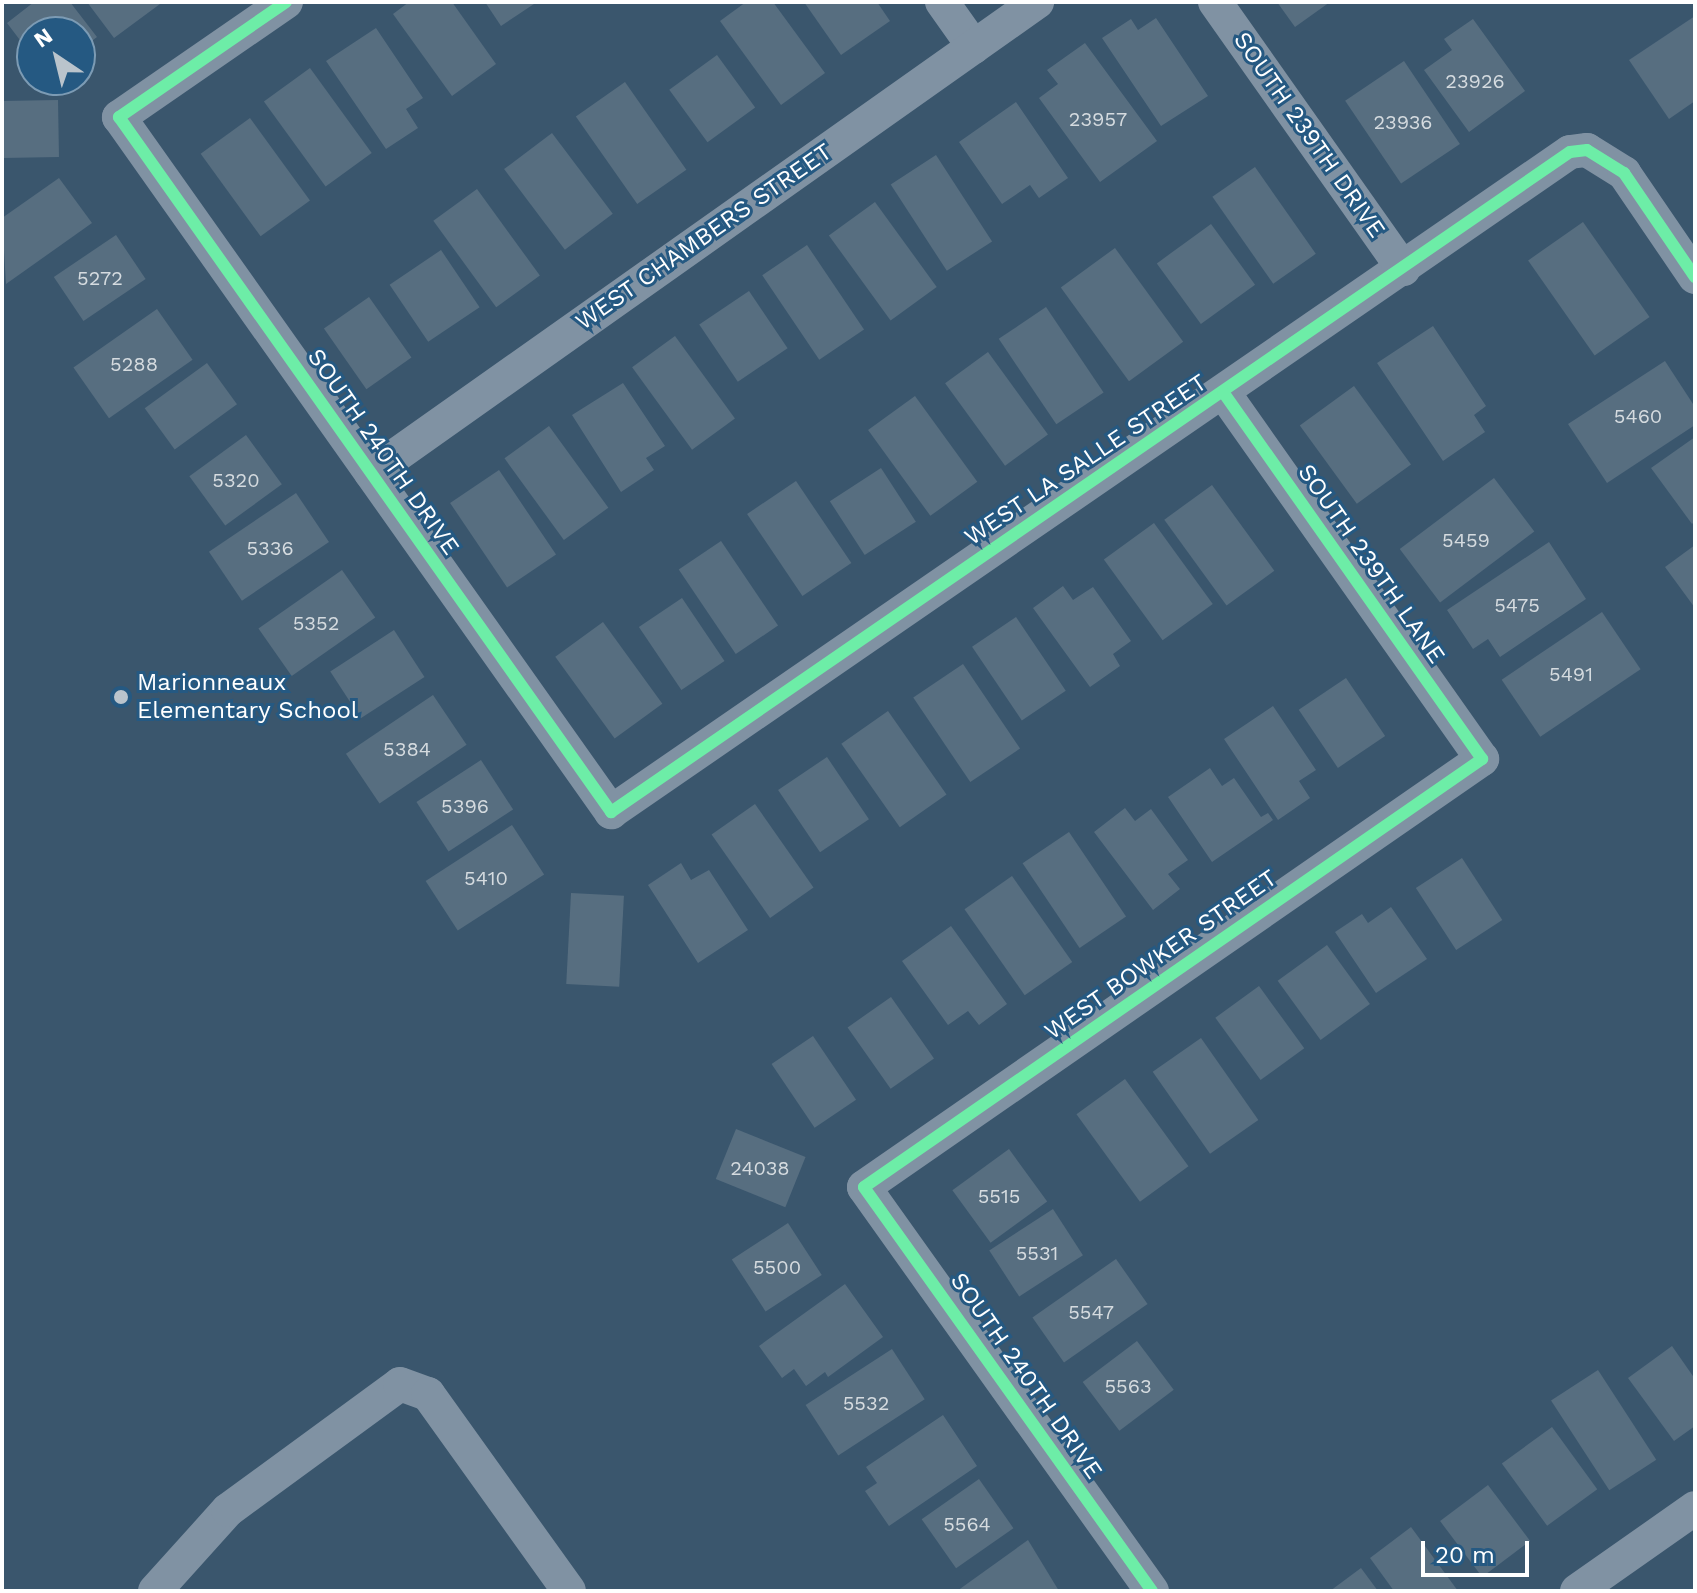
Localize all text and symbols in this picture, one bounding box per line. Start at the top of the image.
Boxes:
north arrow [16,16,96,96]
text: N [29,23,57,52]
street label: SOUTH 239TH DRIVE [1227,27,1391,243]
house number: 23926 [1445,69,1505,93]
house number: 23957 [1069,107,1127,131]
house number: 23936 [1373,110,1433,134]
street label: WEST CHAMBERS STREET [570,137,838,337]
house number: 5272 [77,266,123,290]
street label: SOUTH 240TH DRIVE [301,343,465,561]
house number: 5288 [110,352,158,376]
street label: WEST LA SALLE STREET [959,368,1213,552]
house number: 5460 [1614,404,1662,428]
street label: SOUTH 239TH LANE [1291,459,1451,669]
house number: 5320 [212,468,260,492]
house number: 5459 [1442,528,1490,552]
house number: 5336 [246,536,294,560]
house number: 5475 [1494,593,1540,617]
house number: 5352 [293,611,339,635]
house number: 5491 [1549,662,1593,686]
place label: Marionneaux Elementary School [137,669,359,725]
marker: Marionneaux Elementary School [112,688,130,706]
house number: 5384 [383,737,431,761]
house number: 5396 [441,794,489,818]
street label: WEST BOWKER STREET [1039,864,1283,1046]
house number: 5410 [464,866,508,890]
house number: 24038 [730,1156,790,1180]
house number: 5515 [978,1184,1020,1208]
house number: 5531 [1016,1241,1058,1265]
house number: 5500 [753,1255,801,1279]
street label: SOUTH 240TH DRIVE [944,1267,1108,1485]
house number: 5547 [1068,1300,1114,1324]
house number: 5563 [1104,1374,1152,1398]
house number: 5532 [843,1391,889,1415]
house number: 5564 [943,1512,991,1536]
scale bar [1425,1525,1533,1575]
text: 20 m [1435,1541,1495,1569]

